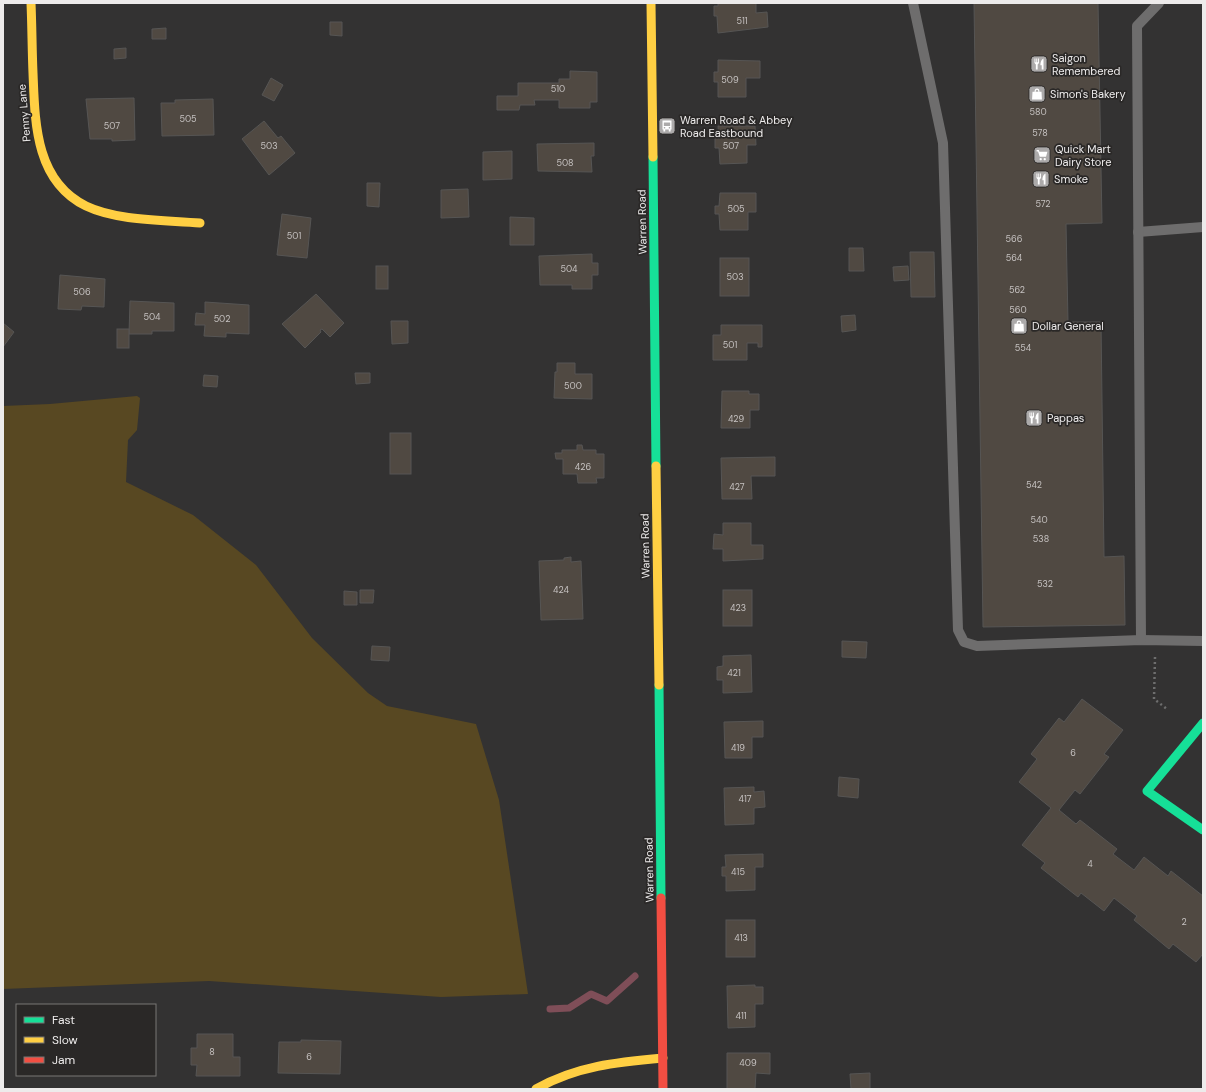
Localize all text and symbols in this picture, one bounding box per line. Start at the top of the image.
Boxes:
house number: 511 [736,15,748,27]
place label: Saigon Remembered [1052,51,1121,78]
restaurant icon: Saigon Remembered [1029,54,1049,74]
house number: 509 [721,74,739,86]
street label: Penny Lane [14,83,34,143]
house number: 510 [551,83,565,95]
shop icon: Simon's Bakery [1027,84,1047,104]
place label: Simon's Bakery [1050,87,1126,101]
house number: 580 [1029,106,1047,118]
house number: 505 [179,113,197,125]
place label: Warren Road & Abbey Road Eastbound [680,113,792,140]
bus stop icon: Warren Road & Abbey Road Eastbound [657,116,677,136]
house number: 507 [104,120,120,132]
house number: 578 [1032,127,1048,139]
house number: 503 [261,140,277,152]
house number: 507 [723,140,739,152]
place label: Quick Mart Dairy Store [1055,142,1111,169]
supermarket icon: Quick Mart Dairy Store [1032,145,1052,165]
house number: 508 [556,157,574,169]
restaurant icon: Smoke [1031,169,1051,189]
place label: Smoke [1054,172,1088,186]
street label: Warren Road [634,189,650,255]
house number: 572 [1035,198,1051,210]
house number: 505 [727,203,745,215]
house number: 501 [287,230,301,242]
house number: 566 [1006,233,1023,245]
house number: 564 [1006,252,1023,264]
house number: 504 [560,263,578,275]
house number: 503 [727,271,743,283]
house number: 562 [1009,284,1025,296]
house number: 506 [73,286,91,298]
house number: 560 [1009,304,1027,316]
house number: 504 [143,311,161,323]
house number: 502 [214,313,230,325]
shop icon: Dollar General [1009,316,1029,336]
place label: Dollar General [1032,319,1104,333]
house number: 501 [723,339,737,351]
house number: 554 [1015,342,1032,354]
house number: 500 [564,380,582,392]
restaurant icon: Pappas [1024,408,1044,428]
place label: Pappas [1047,411,1084,425]
house number: 429 [728,413,744,425]
house number: 426 [575,461,591,473]
house number: 542 [1026,479,1042,491]
house number: 427 [729,481,745,493]
street label: Warren Road [637,513,653,579]
house number: 540 [1030,514,1048,526]
house number: 538 [1033,533,1049,545]
house number: 532 [1037,578,1053,590]
house number: 424 [553,584,570,596]
house number: 423 [730,602,746,614]
house number: 421 [727,667,741,679]
house number: 419 [731,742,745,754]
house number: 6 [1070,747,1076,759]
house number: 417 [738,793,752,805]
street label: Warren Road [641,837,657,903]
house number: 4 [1087,858,1093,870]
house number: 415 [731,866,745,878]
house number: 2 [1181,916,1187,928]
house number: 413 [734,932,748,944]
legend [16,1004,156,1076]
house number: 411 [735,1010,747,1022]
text: Fast [52,1012,75,1028]
text: Slow [52,1032,78,1048]
house number: 8 [209,1046,215,1058]
house number: 6 [306,1051,312,1063]
text: Jam [52,1052,75,1068]
house number: 409 [739,1057,757,1069]

